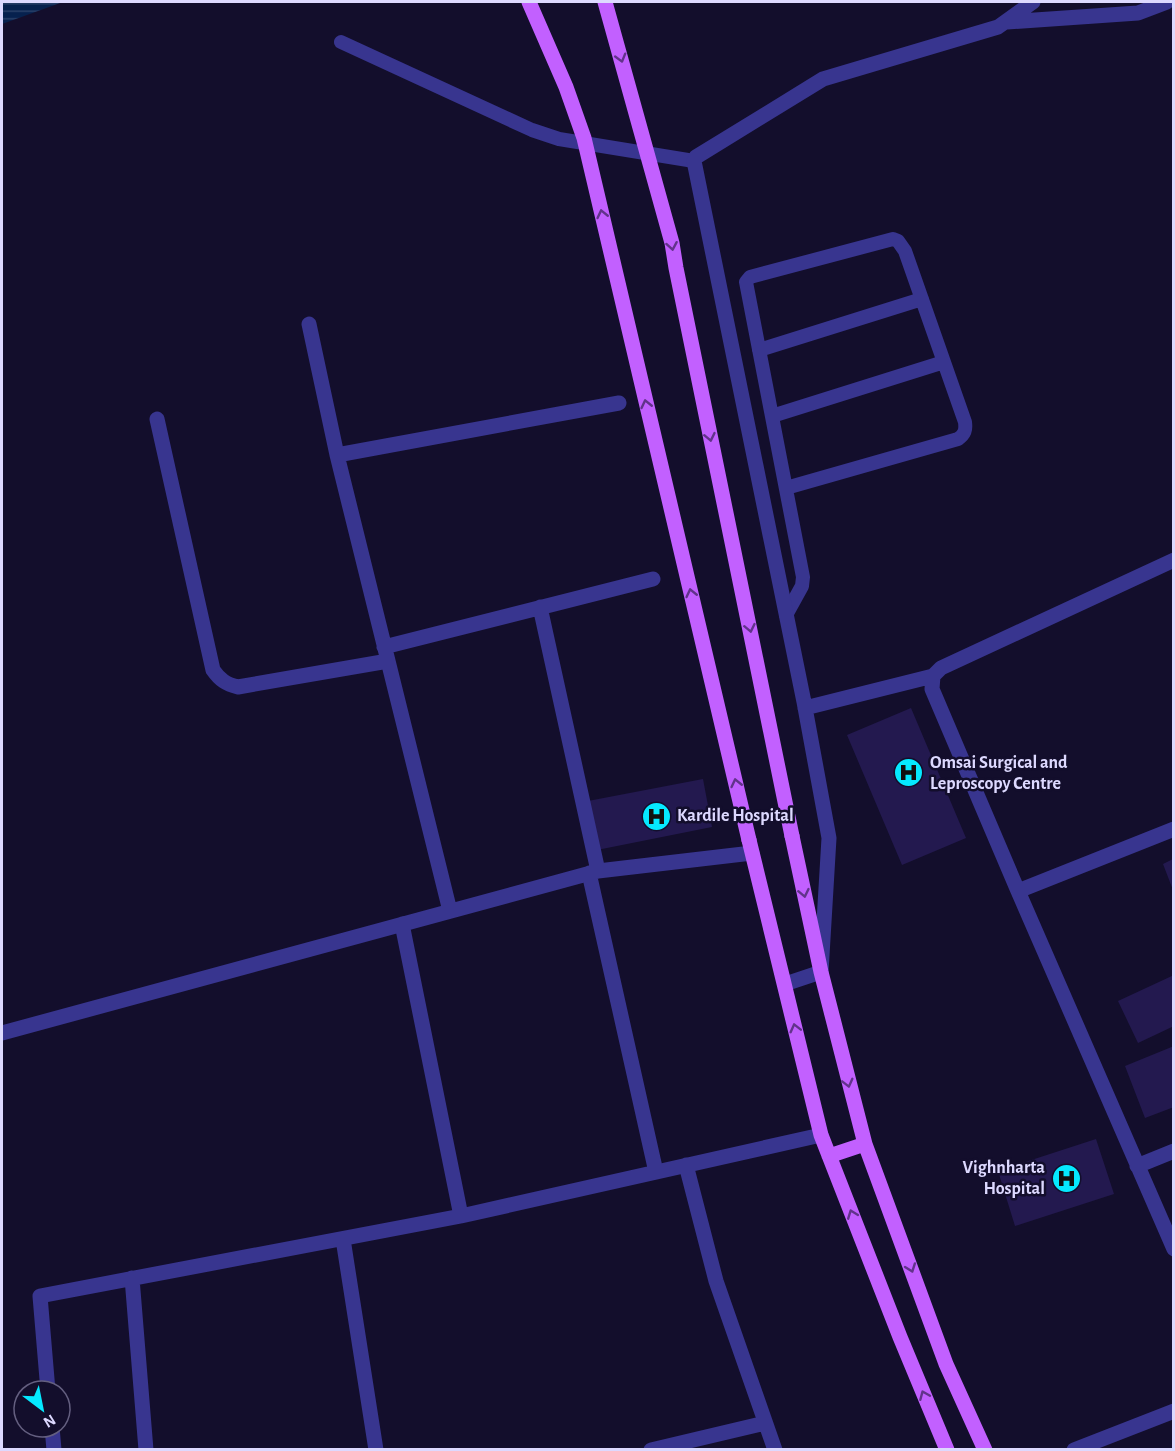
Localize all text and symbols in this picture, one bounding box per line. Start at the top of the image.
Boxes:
one-way arrow [614,52,626,63]
one-way arrow [596,209,609,219]
one-way arrow [665,240,678,250]
one-way arrow [641,399,654,409]
one-way arrow [703,432,716,442]
one-way arrow [686,589,699,599]
one-way arrow [743,623,756,633]
place label: Omsai Surgical and Leproscopy Centre [930,754,1068,793]
hospital icon: Omsai Surgical and Leproscopy Centre [893,757,925,789]
one-way arrow [730,779,743,789]
hospital icon: Kardile Hospital [640,800,672,832]
place label: Kardile Hospital [677,807,794,825]
one-way arrow [797,888,810,898]
one-way arrow [790,1024,803,1034]
one-way arrow [841,1078,854,1088]
place label: Vighnharta Hospital [963,1159,1045,1198]
hospital icon: Vighnharta Hospital [1050,1162,1082,1194]
one-way arrow [847,1210,859,1221]
one-way arrow [903,1262,916,1272]
north arrow [12,1379,72,1439]
one-way arrow [919,1391,931,1402]
text: N [40,1411,58,1431]

